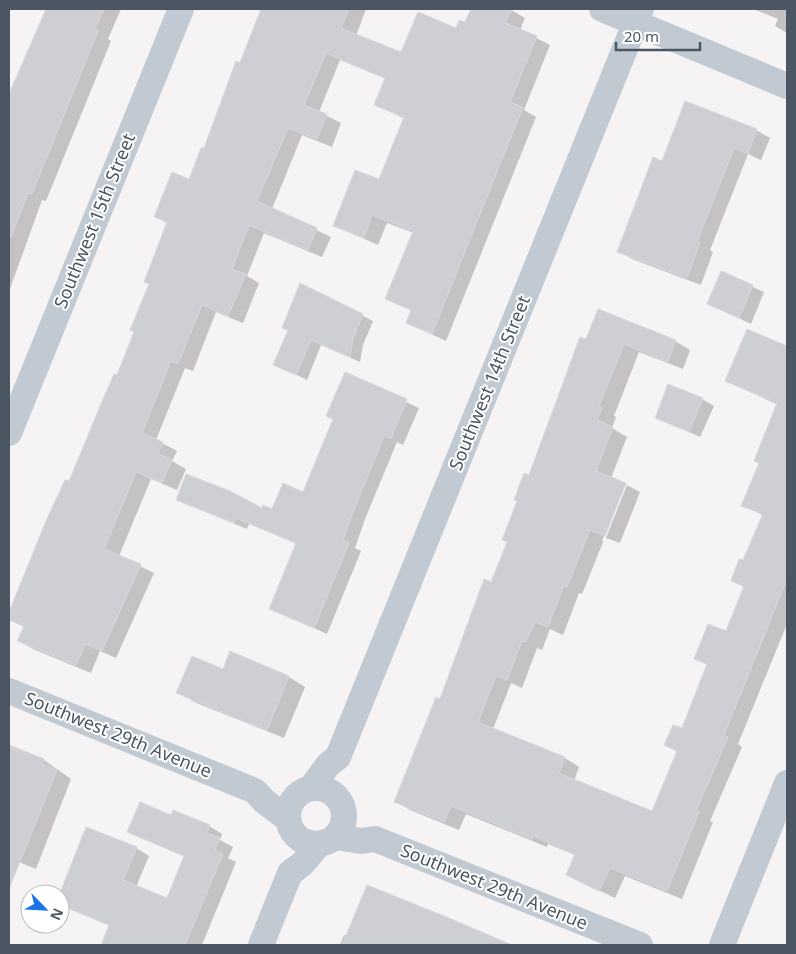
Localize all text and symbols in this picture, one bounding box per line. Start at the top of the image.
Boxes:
scale bar [616,20,700,52]
text: 20 m [624,26,659,46]
street label: Southwest 15th Street [48,129,140,312]
street label: Southwest 14th Street [443,291,535,474]
street label: Southwest 29th Avenue [21,686,215,783]
street label: Southwest 29th Avenue [397,838,591,935]
north arrow [20,884,70,934]
text: N [46,905,68,924]

